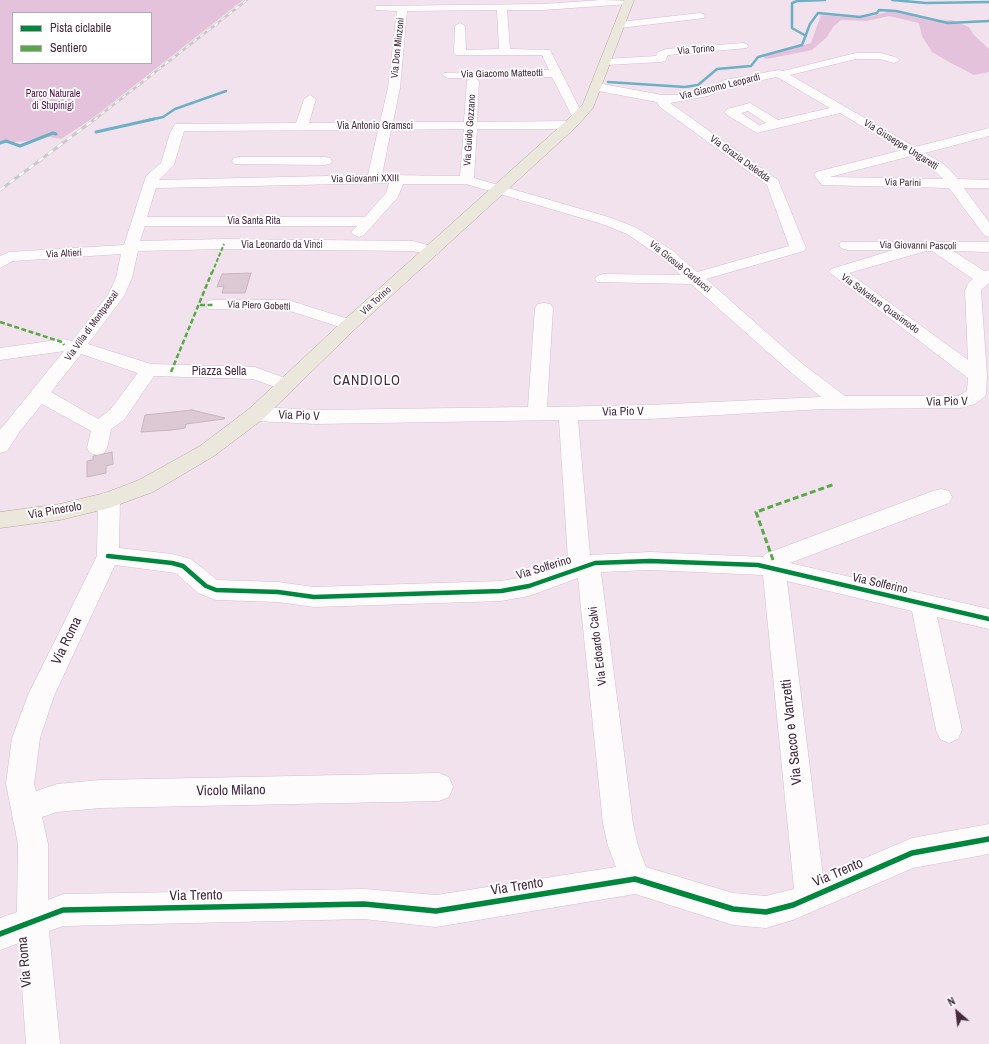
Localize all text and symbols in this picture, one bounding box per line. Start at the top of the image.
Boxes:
legend [12,12,152,64]
street label: Via Don Minzoni [389,17,407,79]
text: Pista ciclabile [50,20,111,36]
text: Sentiero [50,40,87,56]
street label: Via Torino [677,42,715,58]
street label: Via Giacomo Matteotti [461,67,543,81]
street label: Via Giacomo Leopardi [679,71,761,103]
park label: Parco Naturale di Stupinigi [26,88,80,112]
street label: Via Guido Gozzano [462,94,478,166]
street label: Via Giuseppe Ungaretti [861,117,941,173]
street label: Via Antonio Gramsci [337,120,413,132]
street label: Via Grazia Deledda [707,133,773,185]
street label: Via Giovanni XXIII [331,172,399,186]
street label: Via Parini [885,177,921,189]
street label: Via Santa Rita [227,215,281,227]
street label: Via Giosuè Carducci [647,238,713,296]
street label: Via Leonardo da Vinci [241,239,323,251]
street label: Via Giovanni Pascoli [879,239,957,253]
street label: Via Altieri [46,247,82,261]
street label: Via Salvatore Quasimodo [839,272,921,336]
street label: Via Torino [358,284,394,318]
street label: Via Villa di Montpascal [63,289,121,363]
street label: Via Piero Gobetti [227,299,291,313]
street label: Piazza Sella [192,365,246,379]
district label: CANDIOLO [333,373,401,389]
street label: Via Pio V [926,394,968,410]
street label: Via Pio V [602,404,644,420]
street label: Via Pio V [278,408,320,424]
street label: Via Pinerolo [27,499,83,523]
street label: Via Solferino [515,553,573,583]
street label: Via Solferino [851,571,909,597]
street label: Via Edoardo Calvi [586,606,610,686]
street label: Via Roma [48,614,86,668]
street label: Via Sacco e Vanzetti [778,678,806,786]
street label: Vicolo Milano [196,782,266,800]
street label: Via Trento [810,855,866,891]
street label: Via Trento [490,875,544,899]
street label: Via Trento [169,887,223,905]
street label: Via Roma [14,936,36,988]
north arrow [937,992,977,1032]
text: N [945,994,958,1009]

